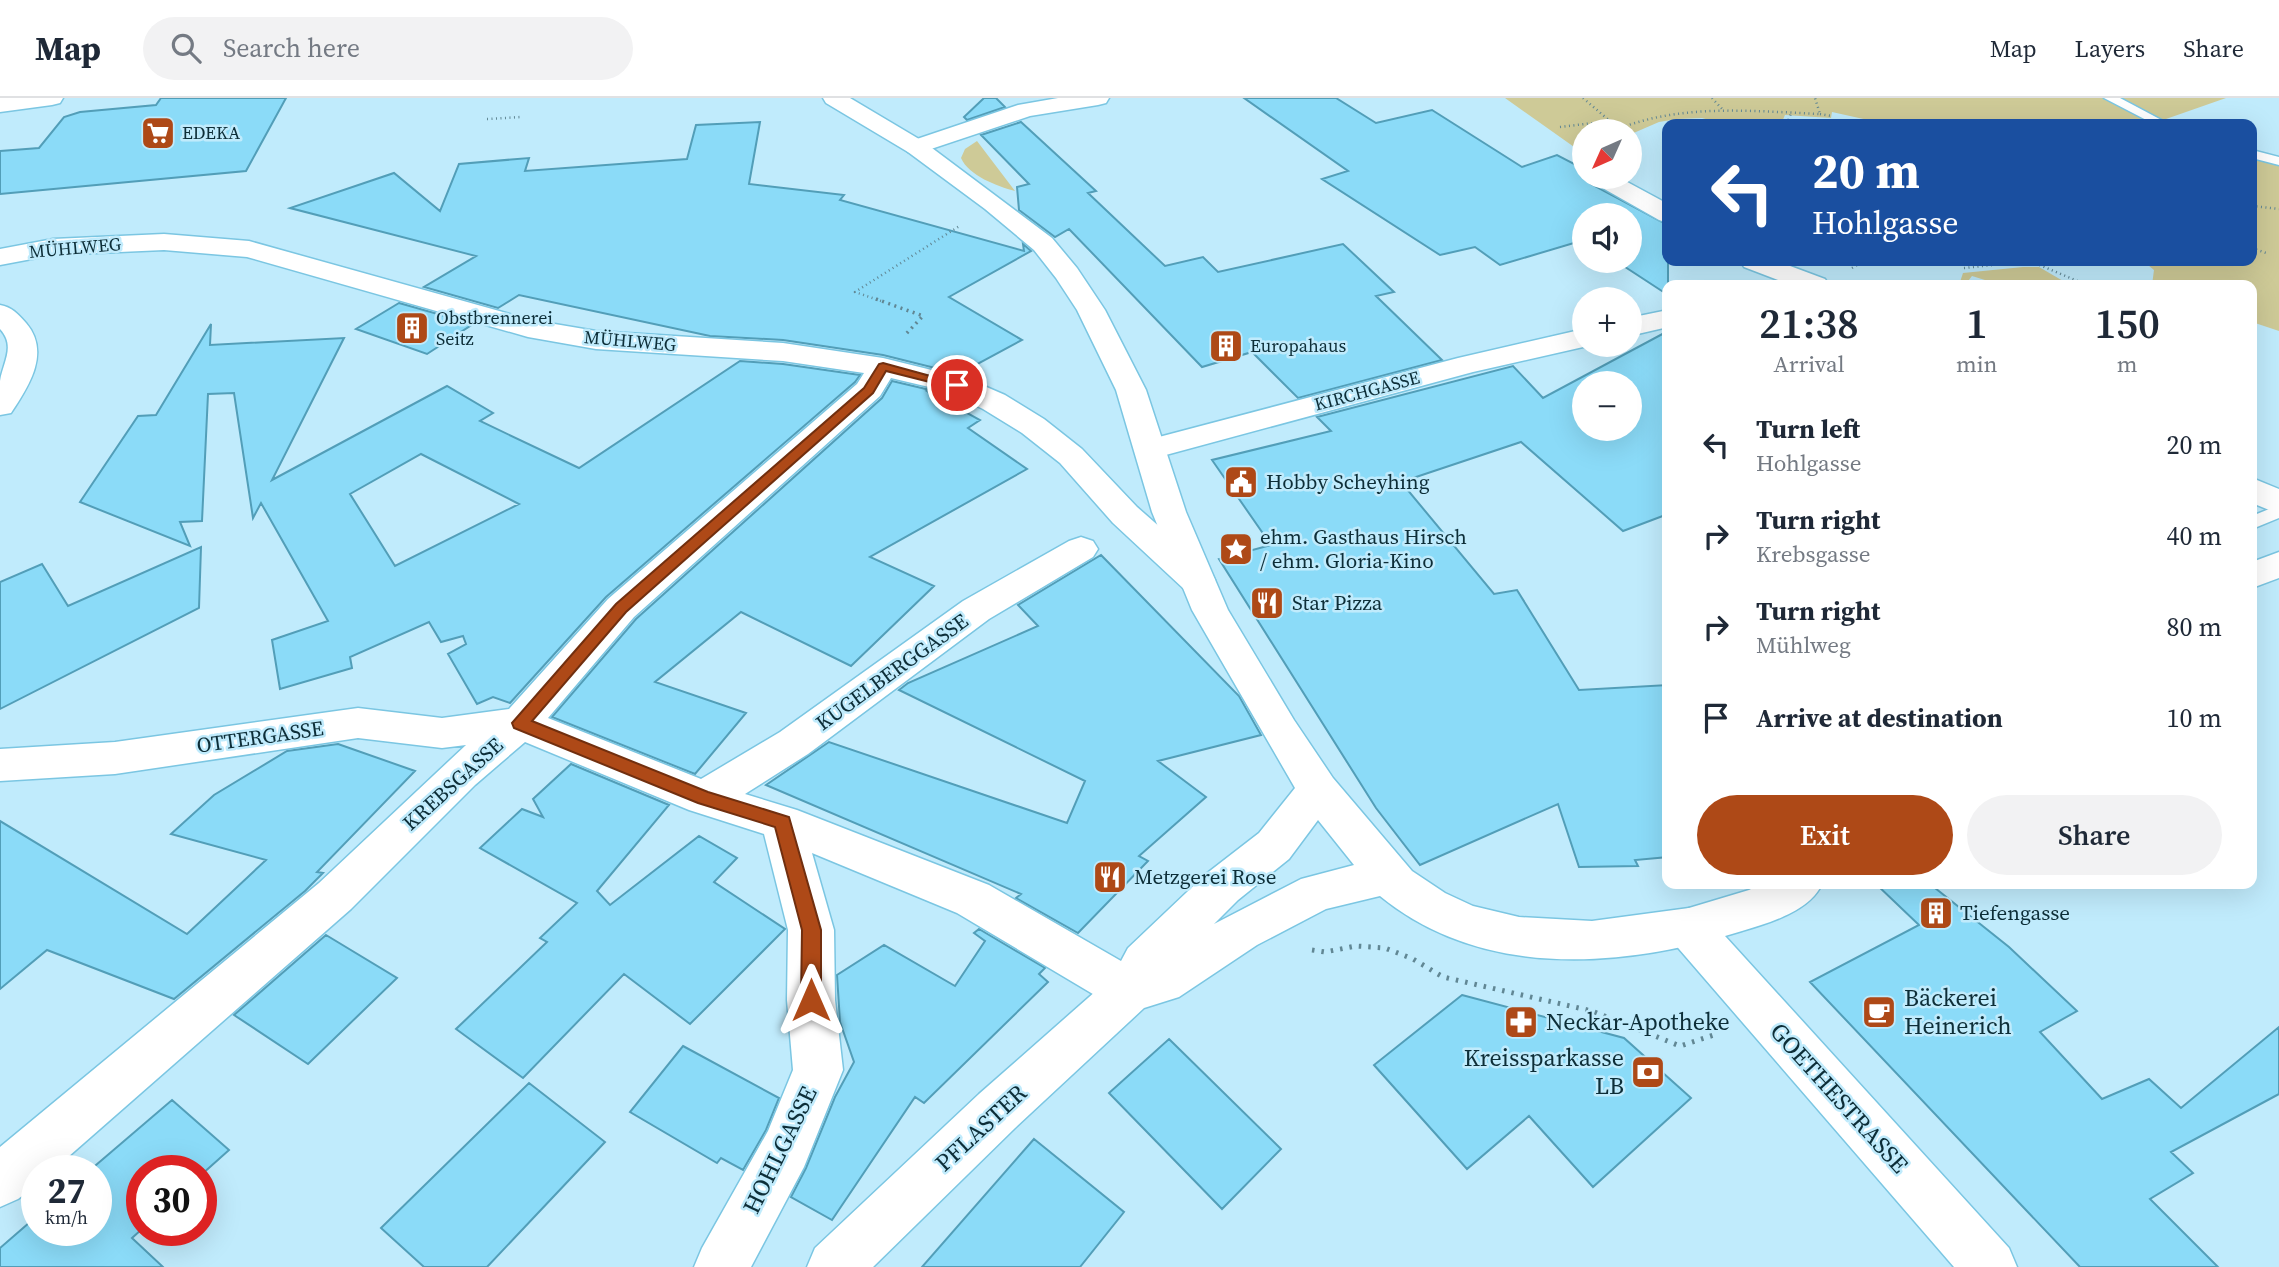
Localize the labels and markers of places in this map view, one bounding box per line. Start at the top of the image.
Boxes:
supermarket icon: EDEKA [139,114,177,152]
place label: EDEKA [182,120,240,145]
place label: Obstbrennerei Seitz [436,305,553,351]
building icon: Obstbrennerei Seitz [393,309,431,347]
building icon: Europahaus [1207,327,1245,365]
place label: Europahaus [1250,333,1346,358]
pin [927,355,987,415]
public building icon: Hobby Scheyhing [1222,463,1260,501]
place label: Hobby Scheyhing [1266,467,1430,496]
place label: ehm. Gasthaus Hirsch / ehm. Gloria-Kino [1260,522,1467,575]
place icon: ehm. Gasthaus Hirsch / ehm. Gloria-Kino [1217,530,1255,568]
restaurant icon: Star Pizza [1248,584,1286,622]
place label: Star Pizza [1292,588,1383,617]
restaurant icon: Metzgerei Rose [1091,858,1129,896]
place label: Metzgerei Rose [1134,862,1276,891]
building icon: Tiefengasse [1917,894,1955,932]
place label: Tiefengasse [1960,898,2070,927]
place label: Bäckerei Heinerich [1904,981,2012,1042]
cafe icon: Bäckerei Heinerich [1860,993,1898,1031]
pharmacy icon: Neckar-Apotheke [1502,1003,1540,1041]
place label: Neckar-Apotheke [1546,1005,1730,1038]
place label: Kreissparkasse LB [1464,1041,1624,1102]
bank icon: Kreissparkasse LB [1629,1053,1667,1091]

